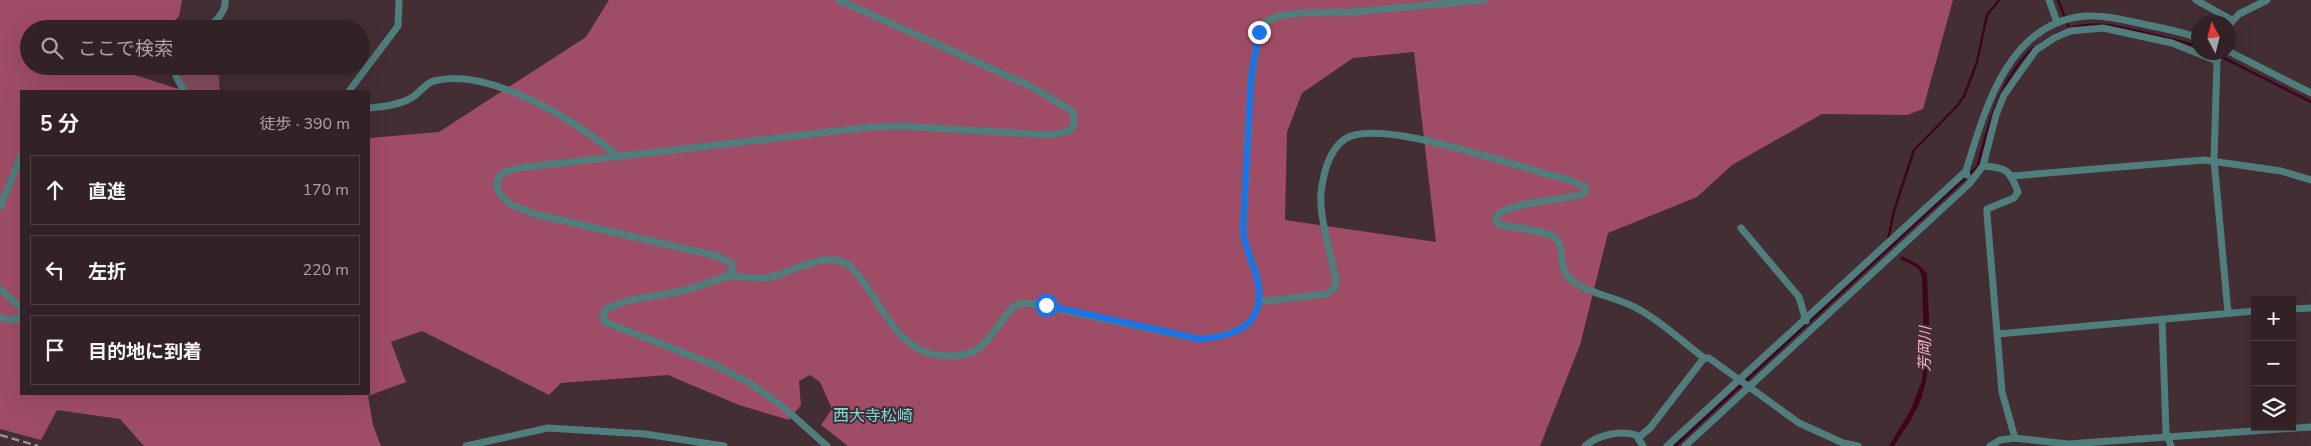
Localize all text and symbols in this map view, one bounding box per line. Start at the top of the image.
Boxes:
north arrow [2191,15,2236,60]
search box [20,20,370,75]
route end [1248,21,1271,44]
icon: search [38,34,66,62]
text: ここで検索 [78,36,173,62]
text: 5 分 [40,110,79,138]
text: 徒歩 · 390 m [260,113,350,135]
icon: ahead [41,176,69,204]
text: 直進 [88,179,126,205]
text: 170 m [302,179,349,201]
icon: left [41,256,69,284]
text: 左折 [88,259,126,285]
text: 220 m [302,259,349,281]
route start [1035,294,1058,317]
map controls [2251,296,2296,431]
button: + [2251,296,2296,341]
water label: 芳岡川 [1915,324,1935,372]
icon: arrive [41,336,69,364]
text: 目的地に到着 [88,339,202,365]
button: − [2251,341,2296,386]
button: layers [2251,386,2296,431]
district label: 西大寺松崎 [833,405,913,427]

